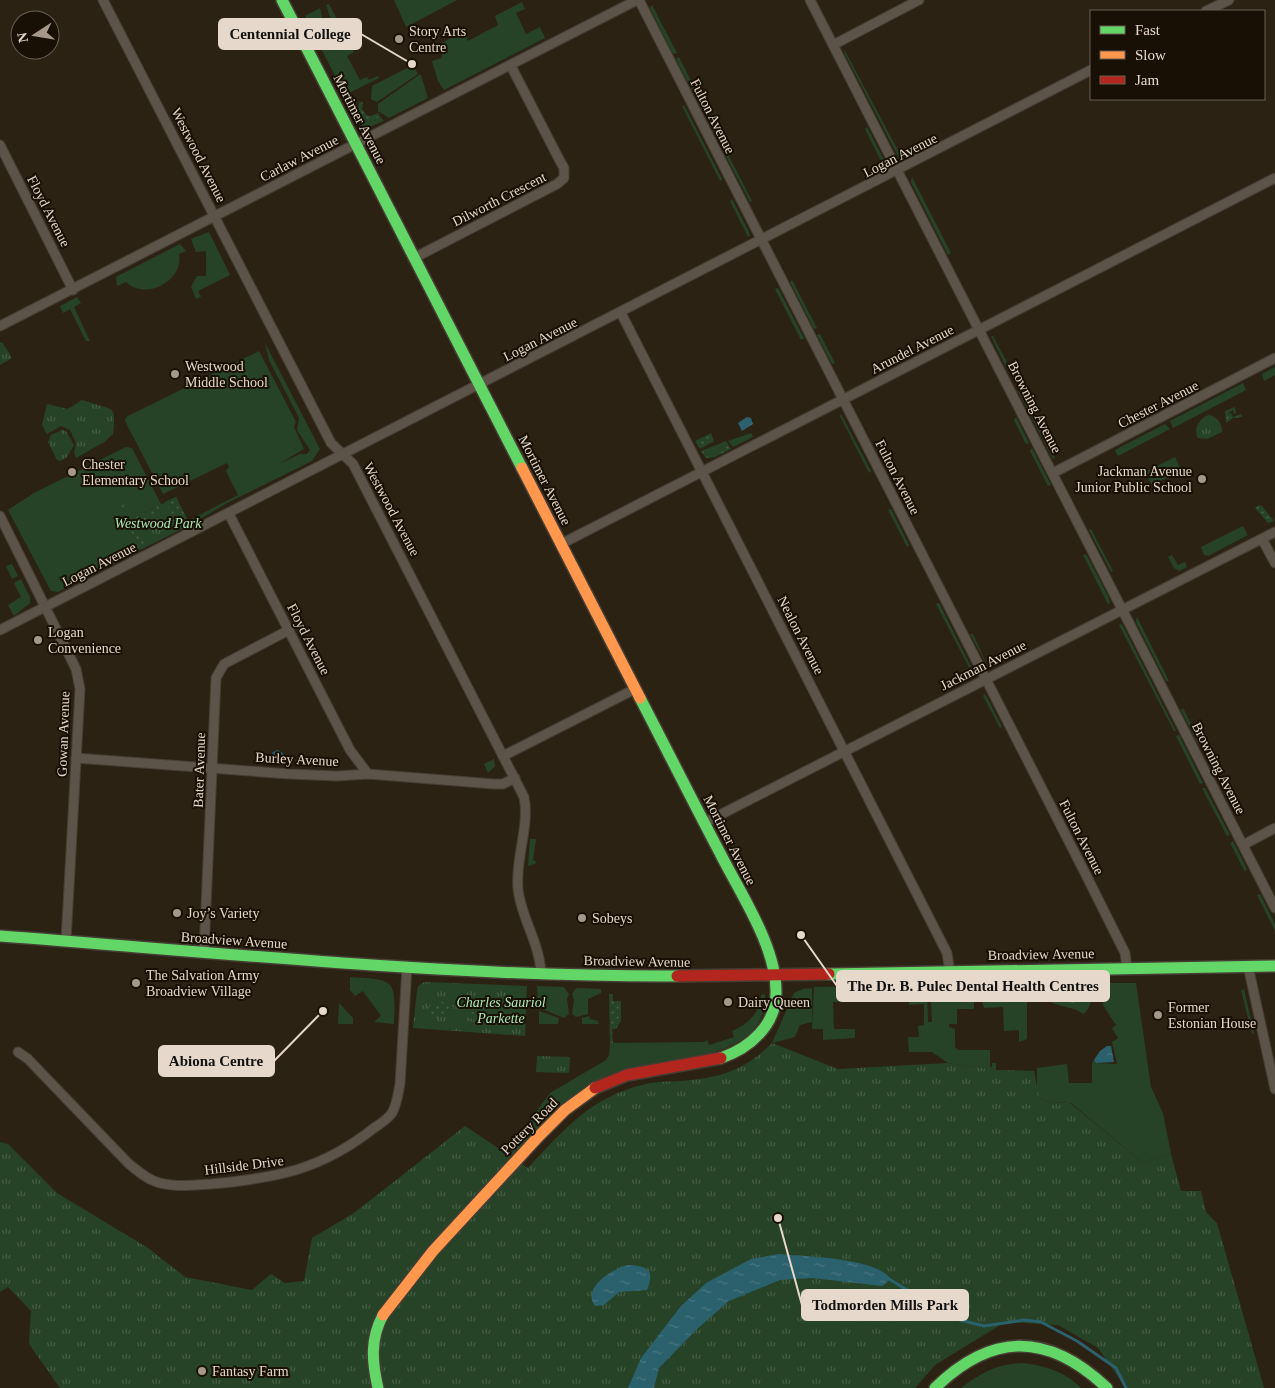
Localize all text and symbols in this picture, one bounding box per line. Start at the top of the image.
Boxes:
north arrow [10,10,60,60]
legend [1090,10,1265,100]
callout: Centennial College [219,19,361,49]
text: Fast [1135,22,1161,38]
place label: Story Arts Centre [409,24,466,55]
text: Centennial College [229,26,351,42]
text: N [14,31,31,44]
marker: Story Arts Centre [393,33,405,45]
text: Slow [1135,47,1166,63]
street label: Mortimer Avenue [330,72,389,167]
text: Jam [1135,72,1159,88]
street label: Fulton Avenue [687,76,738,156]
street label: Westwood Avenue [168,105,229,205]
street label: Logan Avenue [861,130,940,181]
street label: Carlaw Avenue [258,132,341,185]
street label: Dilworth Crescent [450,169,549,230]
street label: Floyd Avenue [24,173,73,249]
street label: Logan Avenue [501,314,580,365]
street label: Arundel Avenue [868,322,956,377]
place label: Westwood Middle School [185,359,268,390]
street label: Browning Avenue [1005,359,1064,456]
marker: Westwood Middle School [169,368,181,380]
street label: Chester Avenue [1116,378,1201,431]
street label: Mortimer Avenue [515,433,574,528]
street label: Fulton Avenue [872,437,923,517]
place label: Chester Elementary School [82,457,189,488]
street label: Westwood Avenue [361,460,423,559]
place label: Jackman Avenue Junior Public School [1075,464,1192,495]
marker: Chester Elementary School [66,466,78,478]
marker: Jackman Avenue Junior Public School [1196,473,1208,485]
park label: Westwood Park [115,516,202,531]
street label: Logan Avenue [60,539,139,590]
street label: Nealon Avenue [774,594,827,677]
street label: Floyd Avenue [284,601,333,677]
place label: Logan Convenience [48,625,121,656]
marker: Logan Convenience [32,634,44,646]
street label: Jackman Avenue [938,637,1029,694]
street label: Gowan Avenue [55,691,72,777]
street label: Browning Avenue [1189,720,1248,817]
street label: Bater Avenue [191,732,208,808]
street label: Burley Avenue [255,750,339,769]
street label: Mortimer Avenue [700,793,759,888]
street label: Fulton Avenue [1056,797,1107,877]
place label: Joy’s Variety [187,906,259,921]
marker: Joy’s Variety [171,907,183,919]
place label: Sobeys [592,911,632,926]
marker: Sobeys [576,912,588,924]
street label: Broadview Avenue [180,929,288,952]
street label: Broadview Avenue [988,946,1094,963]
street label: Broadview Avenue [584,953,690,970]
place label: The Salvation Army Broadview Village [146,968,260,999]
callout: The Dr. B. Pulec Dental Health Centres [837,971,1109,1001]
marker: The Salvation Army Broadview Village [130,977,142,989]
text: The Dr. B. Pulec Dental Health Centres [847,978,1099,994]
park label: Charles Sauriol Parkette [456,995,546,1026]
place label: Dairy Queen [738,995,810,1010]
marker: Dairy Queen [722,996,734,1008]
place label: Former Estonian House [1168,1000,1256,1031]
marker: Former Estonian House [1152,1009,1164,1021]
callout: Abiona Centre [159,1046,274,1076]
text: Abiona Centre [169,1053,263,1069]
street label: Pottery Road [498,1095,561,1158]
street label: Hillside Drive [204,1153,285,1178]
callout: Todmorden Mills Park [802,1290,968,1320]
text: Todmorden Mills Park [812,1297,959,1313]
place label: Fantasy Farm [212,1364,289,1379]
marker: Fantasy Farm [196,1365,208,1377]

